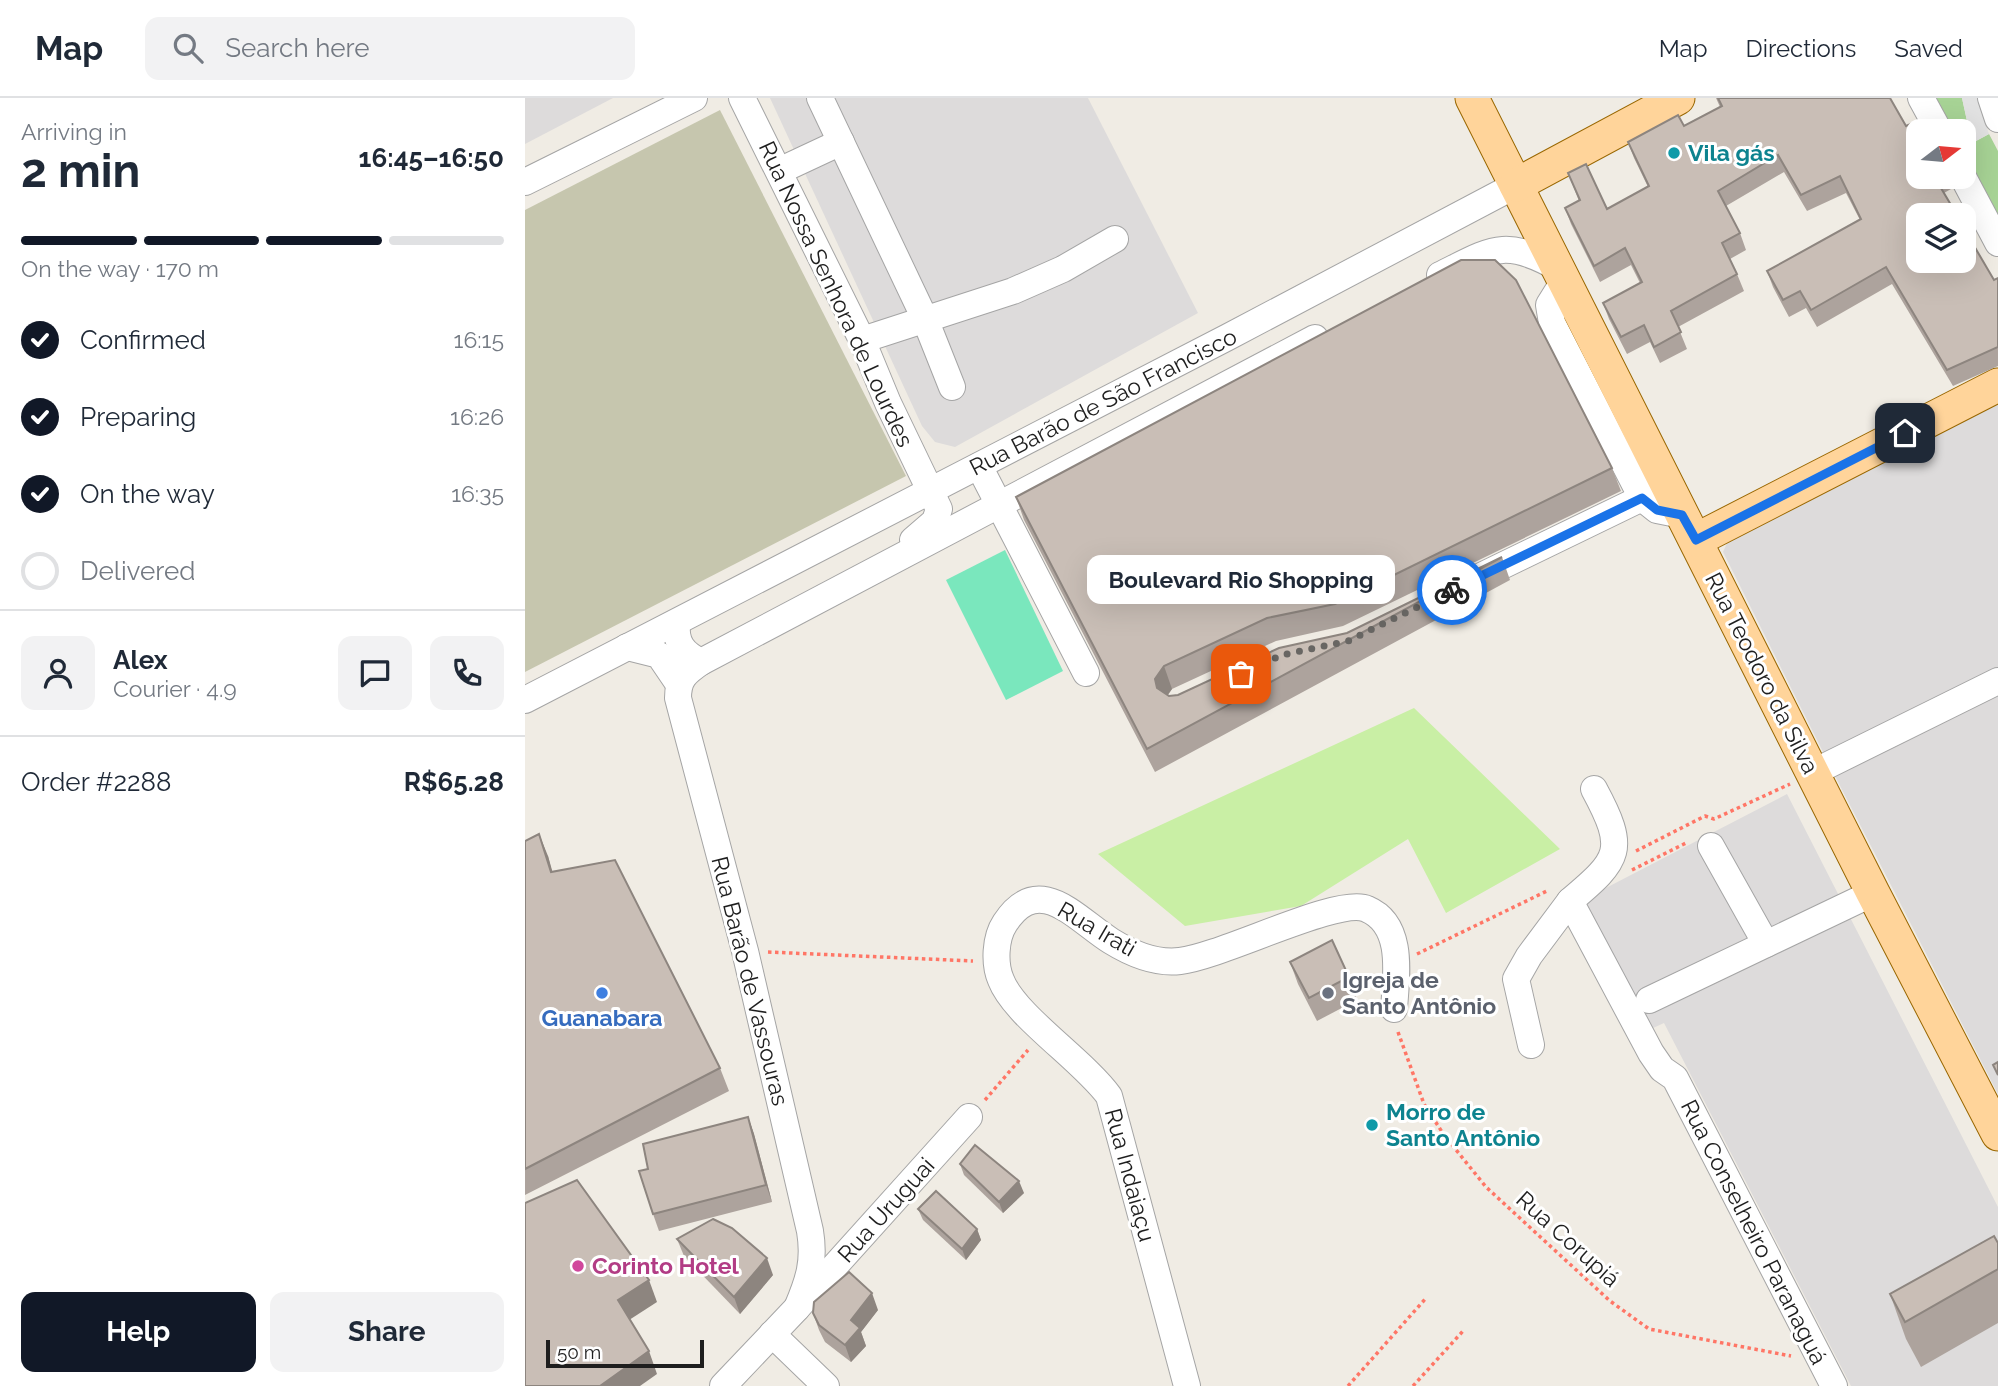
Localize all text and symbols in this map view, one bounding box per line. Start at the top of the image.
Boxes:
search box [145,17,635,80]
text: Map [35,29,103,68]
icon: search [169,29,207,67]
text: Search here [225,33,370,63]
text: Map [1659,34,1708,63]
text: Directions [1746,34,1856,63]
text: Saved [1894,34,1963,63]
text: Arriving in [21,118,127,145]
north arrow [1906,119,1976,189]
map controls [1906,119,1976,273]
street label: Rua Nossa Senhora de Lourdes [754,137,919,451]
place label: Vila gás [1688,139,1775,166]
text: 16:45–16:50 [359,143,504,173]
text: 2 min [21,144,140,198]
marker: Vila gás [1666,145,1682,161]
button: layers [1906,203,1976,273]
text: On the way · 170 m [21,255,219,282]
icon: check [21,321,59,359]
street label: Rua Barão de São Francisco [965,322,1241,481]
text: Confirmed [80,325,206,355]
text: 16:15 [454,326,504,353]
icon: check [21,398,59,436]
text: Preparing [80,402,196,432]
text: 16:26 [450,403,504,430]
pin [1875,403,1935,463]
icon: home [1886,414,1924,452]
icon: check [21,475,59,513]
text: On the way [80,479,215,509]
text: 16:35 [451,480,504,507]
callout: Boulevard Rio Shopping [1087,555,1395,604]
courier [1417,555,1487,625]
text: Delivered [80,556,195,586]
text: Boulevard Rio Shopping [1108,566,1374,593]
street label: Rua Teodoro da Silva [1700,568,1825,778]
icon: bike [1433,571,1471,609]
button: person [21,636,95,710]
button: chat [338,636,412,710]
button: phone [430,636,504,710]
pin [1211,644,1271,704]
text: Alex [113,645,168,675]
icon: bag [1222,655,1260,693]
text: Courier · 4.9 [113,675,237,702]
text: Order #2288 [21,767,171,797]
text: R$65.28 [404,767,504,797]
street label: Rua Barão de Vassouras [706,853,795,1108]
street label: Rua Irati [1053,895,1141,962]
place label: Igreja de Santo Antônio [1342,966,1496,1019]
marker: Guanabara [594,985,610,1001]
marker: Igreja de Santo Antônio [1320,985,1336,1001]
place label: Guanabara [541,1004,663,1031]
street label: Rua Conselheiro Paranaguá [1676,1095,1833,1369]
place label: Morro de Santo Antônio [1386,1098,1540,1151]
street label: Rua Indaiaçu [1100,1105,1161,1244]
marker: Morro de Santo Antônio [1364,1117,1380,1133]
street label: Rua Uruguai [832,1152,940,1267]
street label: Rua Corupiá [1511,1185,1626,1292]
place label: Corinto Hotel [592,1252,740,1279]
marker: Corinto Hotel [570,1258,586,1274]
button: Help [21,1292,256,1372]
button: Share [270,1292,504,1372]
scale bar [546,1337,703,1369]
text: 50 m [557,1341,601,1363]

